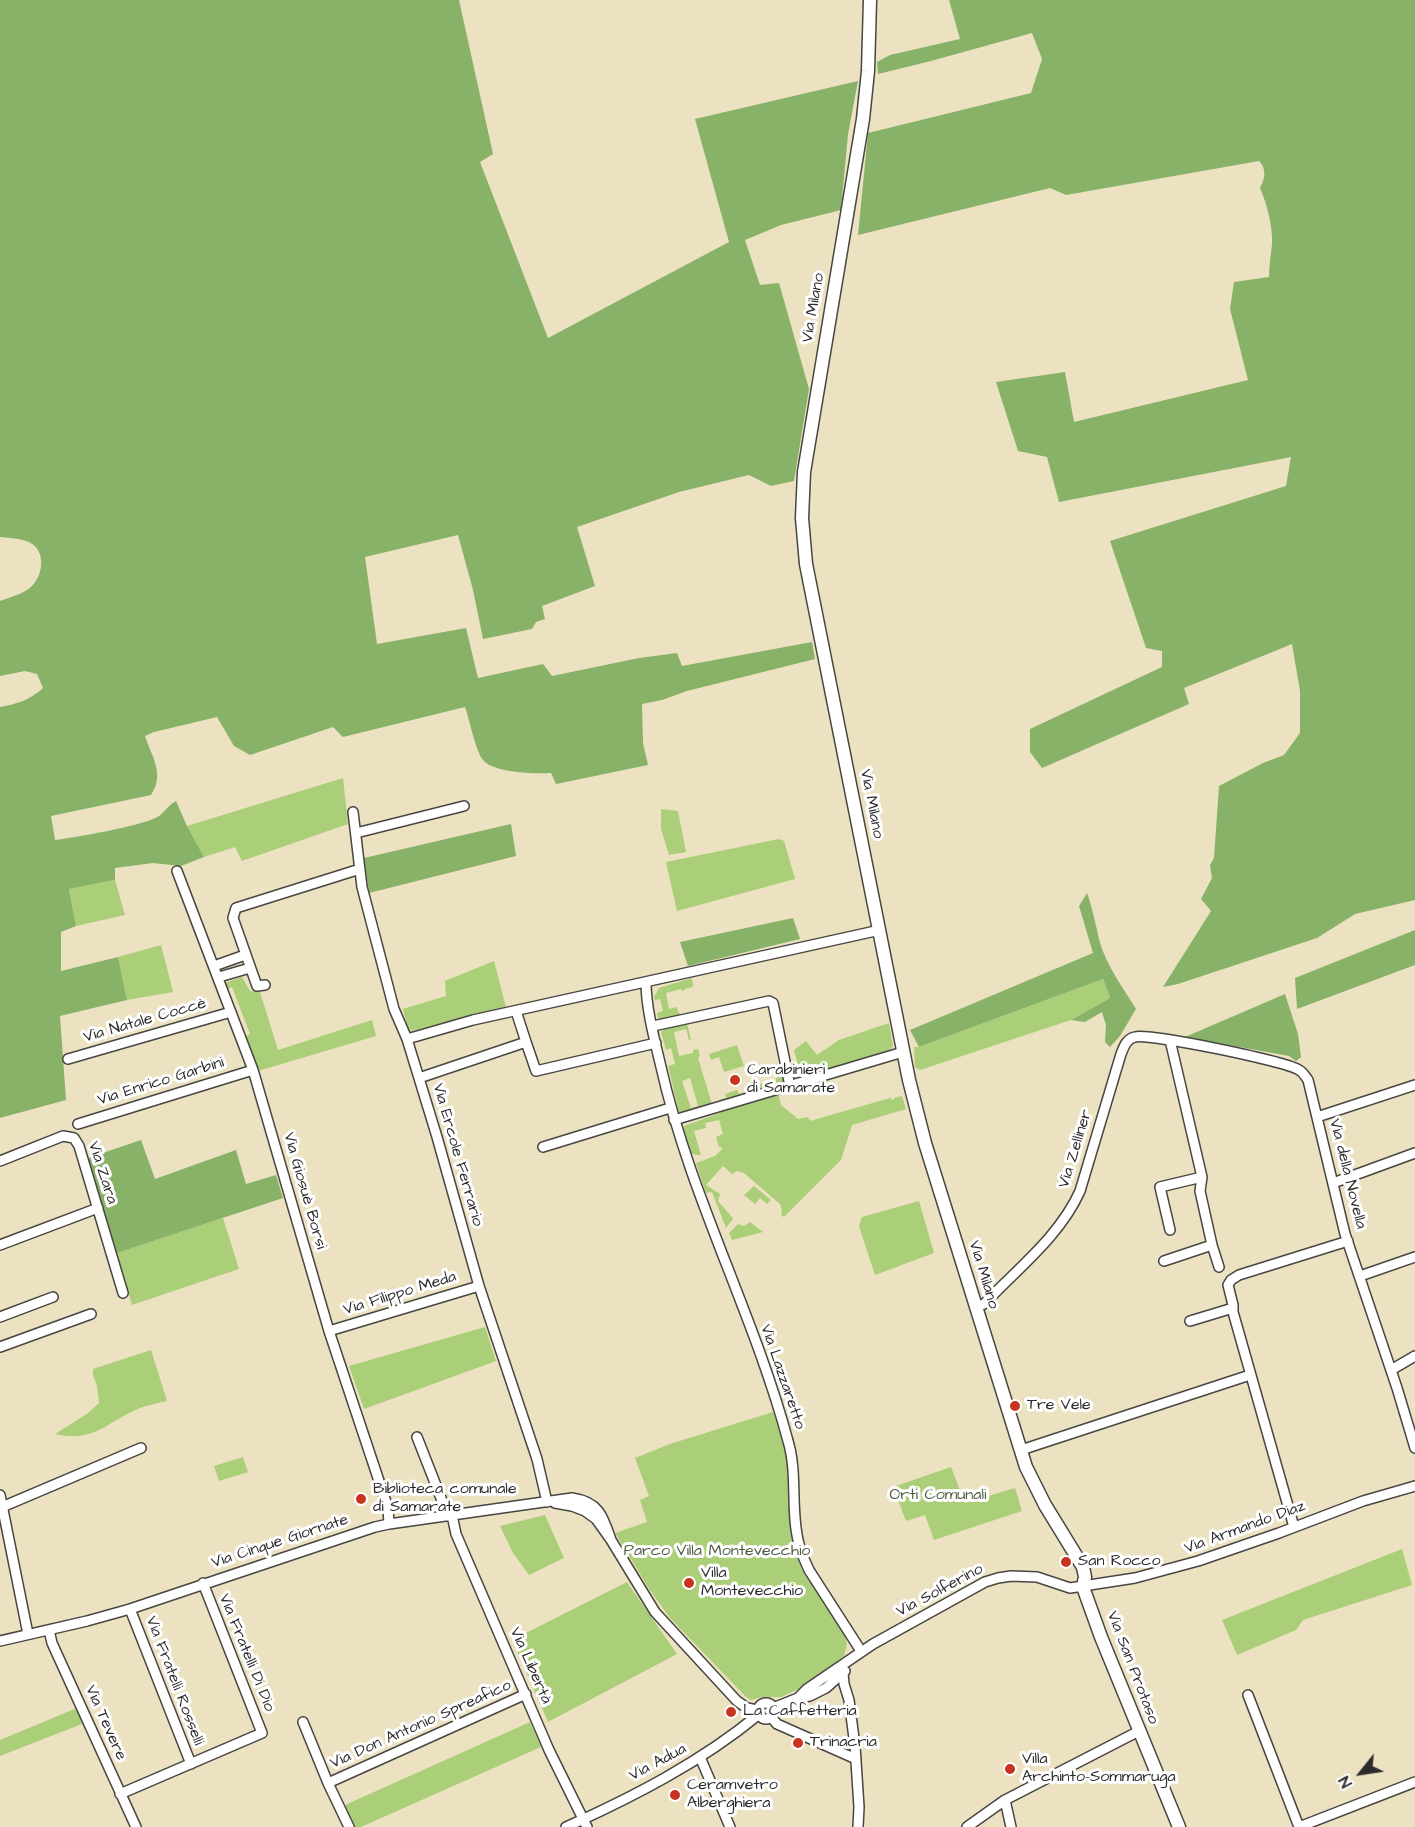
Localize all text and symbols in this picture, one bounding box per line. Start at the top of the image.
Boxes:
street label: Via Milano [798,272,830,344]
street label: Via Milano [855,768,887,840]
street label: Via Natale Coccè [82,994,208,1048]
street label: Via Enrico Garbini [95,1054,227,1110]
place label: Carabinieri di Samarate [747,1061,835,1099]
marker: Carabinieri di Samarate [728,1073,742,1087]
street label: Via Ercole Ferrario [427,1081,487,1229]
street label: Via Zelliner [1055,1107,1097,1191]
street label: Via della Novella [1324,1117,1370,1231]
street label: Via Giosuè Borsi [278,1130,330,1252]
street label: Via Zara [83,1139,121,1207]
street label: Via Milano [964,1239,1002,1311]
street label: Via Filippo Meda [341,1268,459,1320]
street label: Via Lazzaretto [755,1322,809,1432]
place label: Tre Vele [1027,1396,1091,1416]
marker: Tre Vele [1008,1399,1022,1413]
place label: Biblioteca comunale di Samarate [373,1480,517,1518]
park label: Orti Comunali [890,1486,986,1506]
marker: Biblioteca comunale di Samarate [354,1492,368,1506]
street label: Via Armando Diaz [1182,1497,1308,1559]
street label: Via Cinque Giornate [209,1511,351,1573]
park label: Parco Villa Montevecchio [624,1542,810,1562]
place label: San Rocco [1078,1552,1160,1572]
marker: San Rocco [1059,1555,1073,1569]
street label: Via Solferino [893,1560,987,1622]
place label: Villa Montevecchio [701,1564,803,1602]
marker: Villa Montevecchio [682,1576,696,1590]
street label: Via Fratelli Di Dio [214,1591,278,1715]
street label: Via San Protaso [1102,1609,1162,1727]
street label: Via Fratelli Rosselli [141,1614,207,1748]
street label: Via Libertà [505,1625,555,1707]
street label: Via Don Antonio Spreafico [327,1676,515,1774]
street label: Via Tevere [80,1683,130,1763]
place label: La Caffetteria [743,1702,857,1722]
marker: La Caffetteria [724,1705,738,1719]
place label: Trinacria [810,1733,877,1753]
marker: Trinacria [791,1736,805,1750]
street label: Via Adua [626,1740,690,1786]
north arrow [1331,1743,1391,1803]
place label: Villa Archinto-Sommaruga [1022,1750,1176,1788]
marker: Villa Archinto-Sommaruga [1003,1762,1017,1776]
text: N [1333,1772,1357,1792]
place label: Ceramvetro Alberghiera [687,1776,778,1814]
marker: Ceramvetro Alberghiera [668,1788,682,1802]

